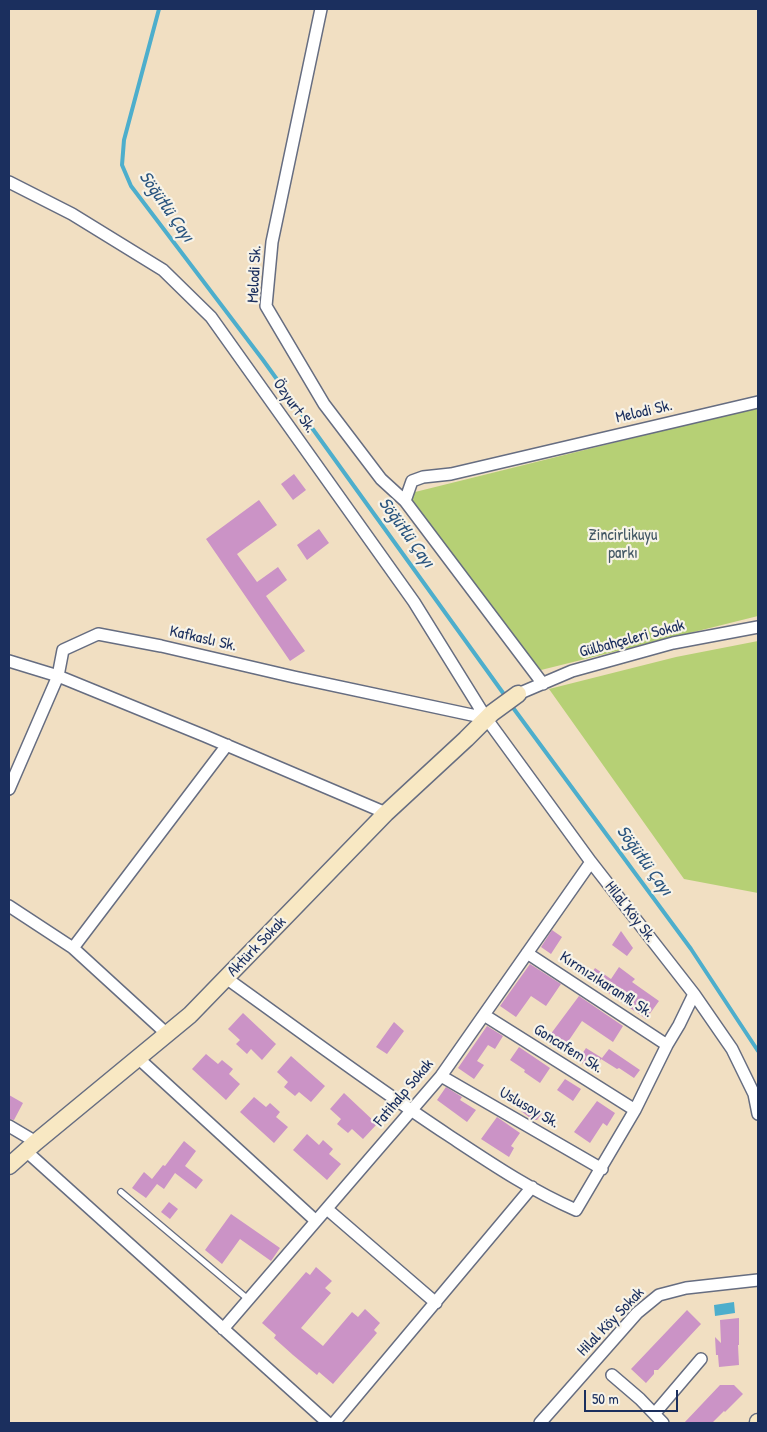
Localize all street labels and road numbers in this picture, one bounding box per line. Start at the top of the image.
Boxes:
street label: Melodi Sk. [244,245,266,303]
street label: Özyurt Sk. [268,375,320,437]
street label: Melodi Sk. [614,396,674,428]
street label: Gülbahçeleri Sokak [577,616,687,662]
street label: Kafkaslı Sk. [168,622,238,656]
street label: Hilal Köy Sk. [600,878,660,946]
street label: Aktürk Sokak [224,913,290,981]
street label: Kırmızıkaranfil Sk. [556,948,656,1022]
street label: Goncafem Sk. [530,1020,606,1078]
street label: Fatihalp Sokak [370,1055,438,1131]
street label: Uslusoy Sk. [496,1083,562,1133]
street label: Hilal Köy Sokak [573,1284,649,1360]

